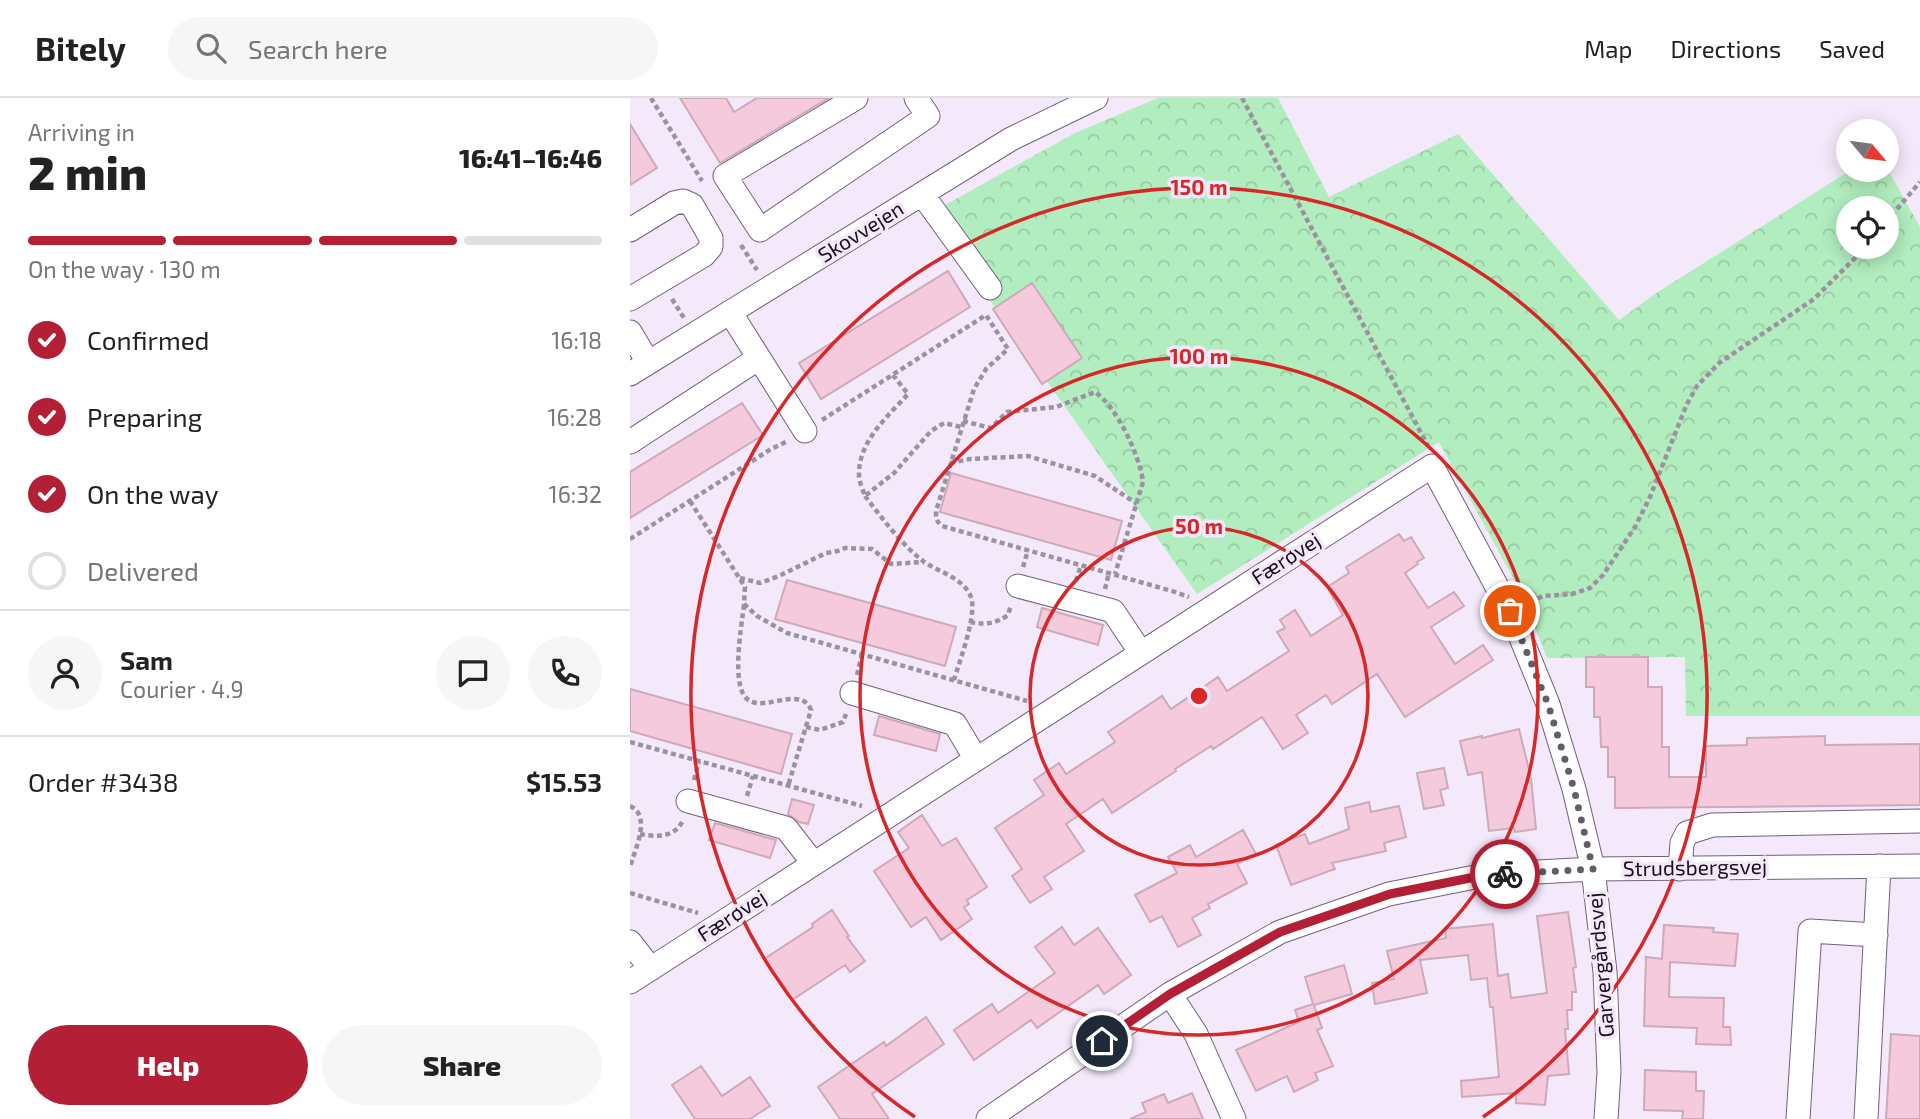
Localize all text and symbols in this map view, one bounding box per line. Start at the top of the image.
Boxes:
search box [168,17,658,80]
text: Bitely [35,28,126,68]
icon: search [192,29,230,67]
text: Search here [248,33,388,64]
text: Map [1584,34,1632,63]
text: Directions [1670,34,1781,63]
text: Saved [1819,34,1885,63]
text: Arriving in [28,118,135,146]
north arrow [1836,119,1899,182]
map controls [1836,119,1899,259]
text: 16:41–16:46 [459,142,602,173]
text: 2 min [28,144,147,199]
text: 150 m [1171,174,1227,199]
street label: Skovvejen [813,195,908,268]
button: locate [1836,196,1899,259]
text: On the way · 130 m [28,255,221,283]
icon: check [28,321,66,359]
text: Confirmed [87,324,210,355]
text: 16:18 [551,326,602,354]
text: 100 m [1170,343,1228,368]
icon: check [28,398,66,436]
text: Preparing [87,401,202,432]
text: 16:28 [547,403,602,431]
icon: check [28,475,66,513]
text: On the way [87,478,218,509]
text: 16:32 [549,480,602,508]
text: 50 m [1175,513,1223,538]
street label: Færøvej [1246,526,1325,590]
text: Delivered [87,555,199,586]
pin [1480,581,1540,641]
icon: bag [1491,592,1529,630]
button: person [28,636,102,710]
button: chat [436,636,510,710]
button: phone [528,636,602,710]
text: Sam [120,644,173,675]
text: Courier · 4.9 [120,675,244,703]
centre of rings [1187,684,1211,708]
text: Order #3438 [28,766,179,797]
text: $15.53 [526,766,602,797]
courier [1470,839,1540,909]
street label: Strudsbergsvej [1623,853,1767,881]
icon: bike [1486,855,1524,893]
street label: Færøvej [692,883,771,947]
street label: Garvergårdsvej [1581,892,1619,1039]
pin [1072,1011,1132,1071]
icon: home [1083,1022,1121,1060]
button: Help [28,1025,308,1105]
button: Share [322,1025,602,1105]

